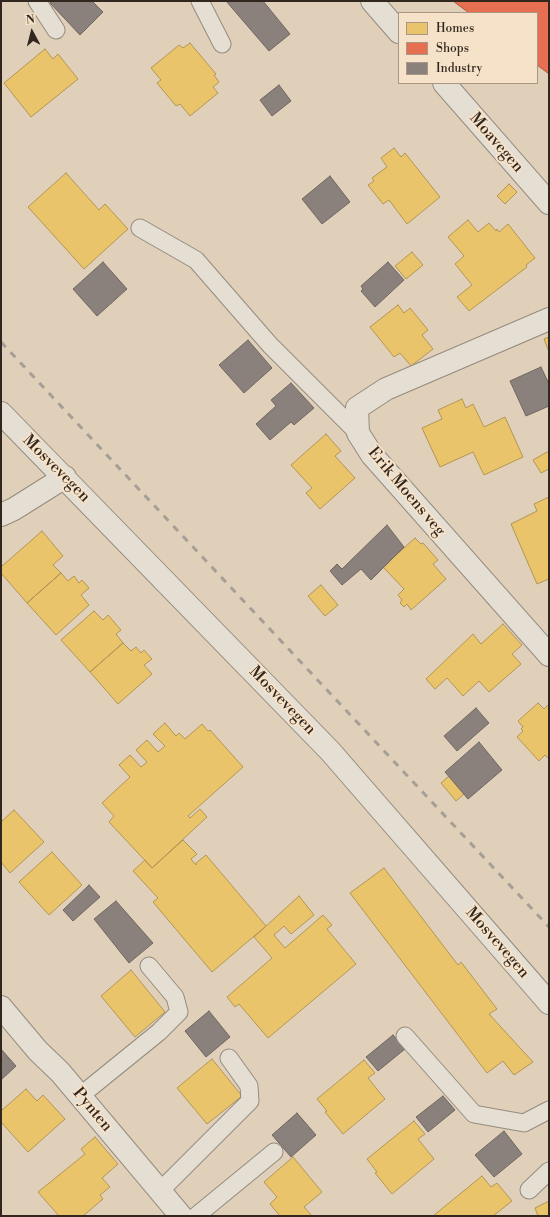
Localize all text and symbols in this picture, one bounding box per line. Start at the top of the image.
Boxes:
north arrow [12,12,52,52]
legend [398,12,538,84]
text: N [25,13,36,28]
text: Homes [436,21,474,36]
text: Shops [436,41,469,56]
text: Industry [436,61,482,76]
street label: Moavegen [465,109,527,177]
street label: Mosvevegen [18,431,94,507]
street label: Erik Moens veg [363,444,449,540]
street label: Mosvevegen [245,663,319,739]
street label: Mosvevegen [461,904,533,982]
street label: Pynten [68,1084,116,1136]

